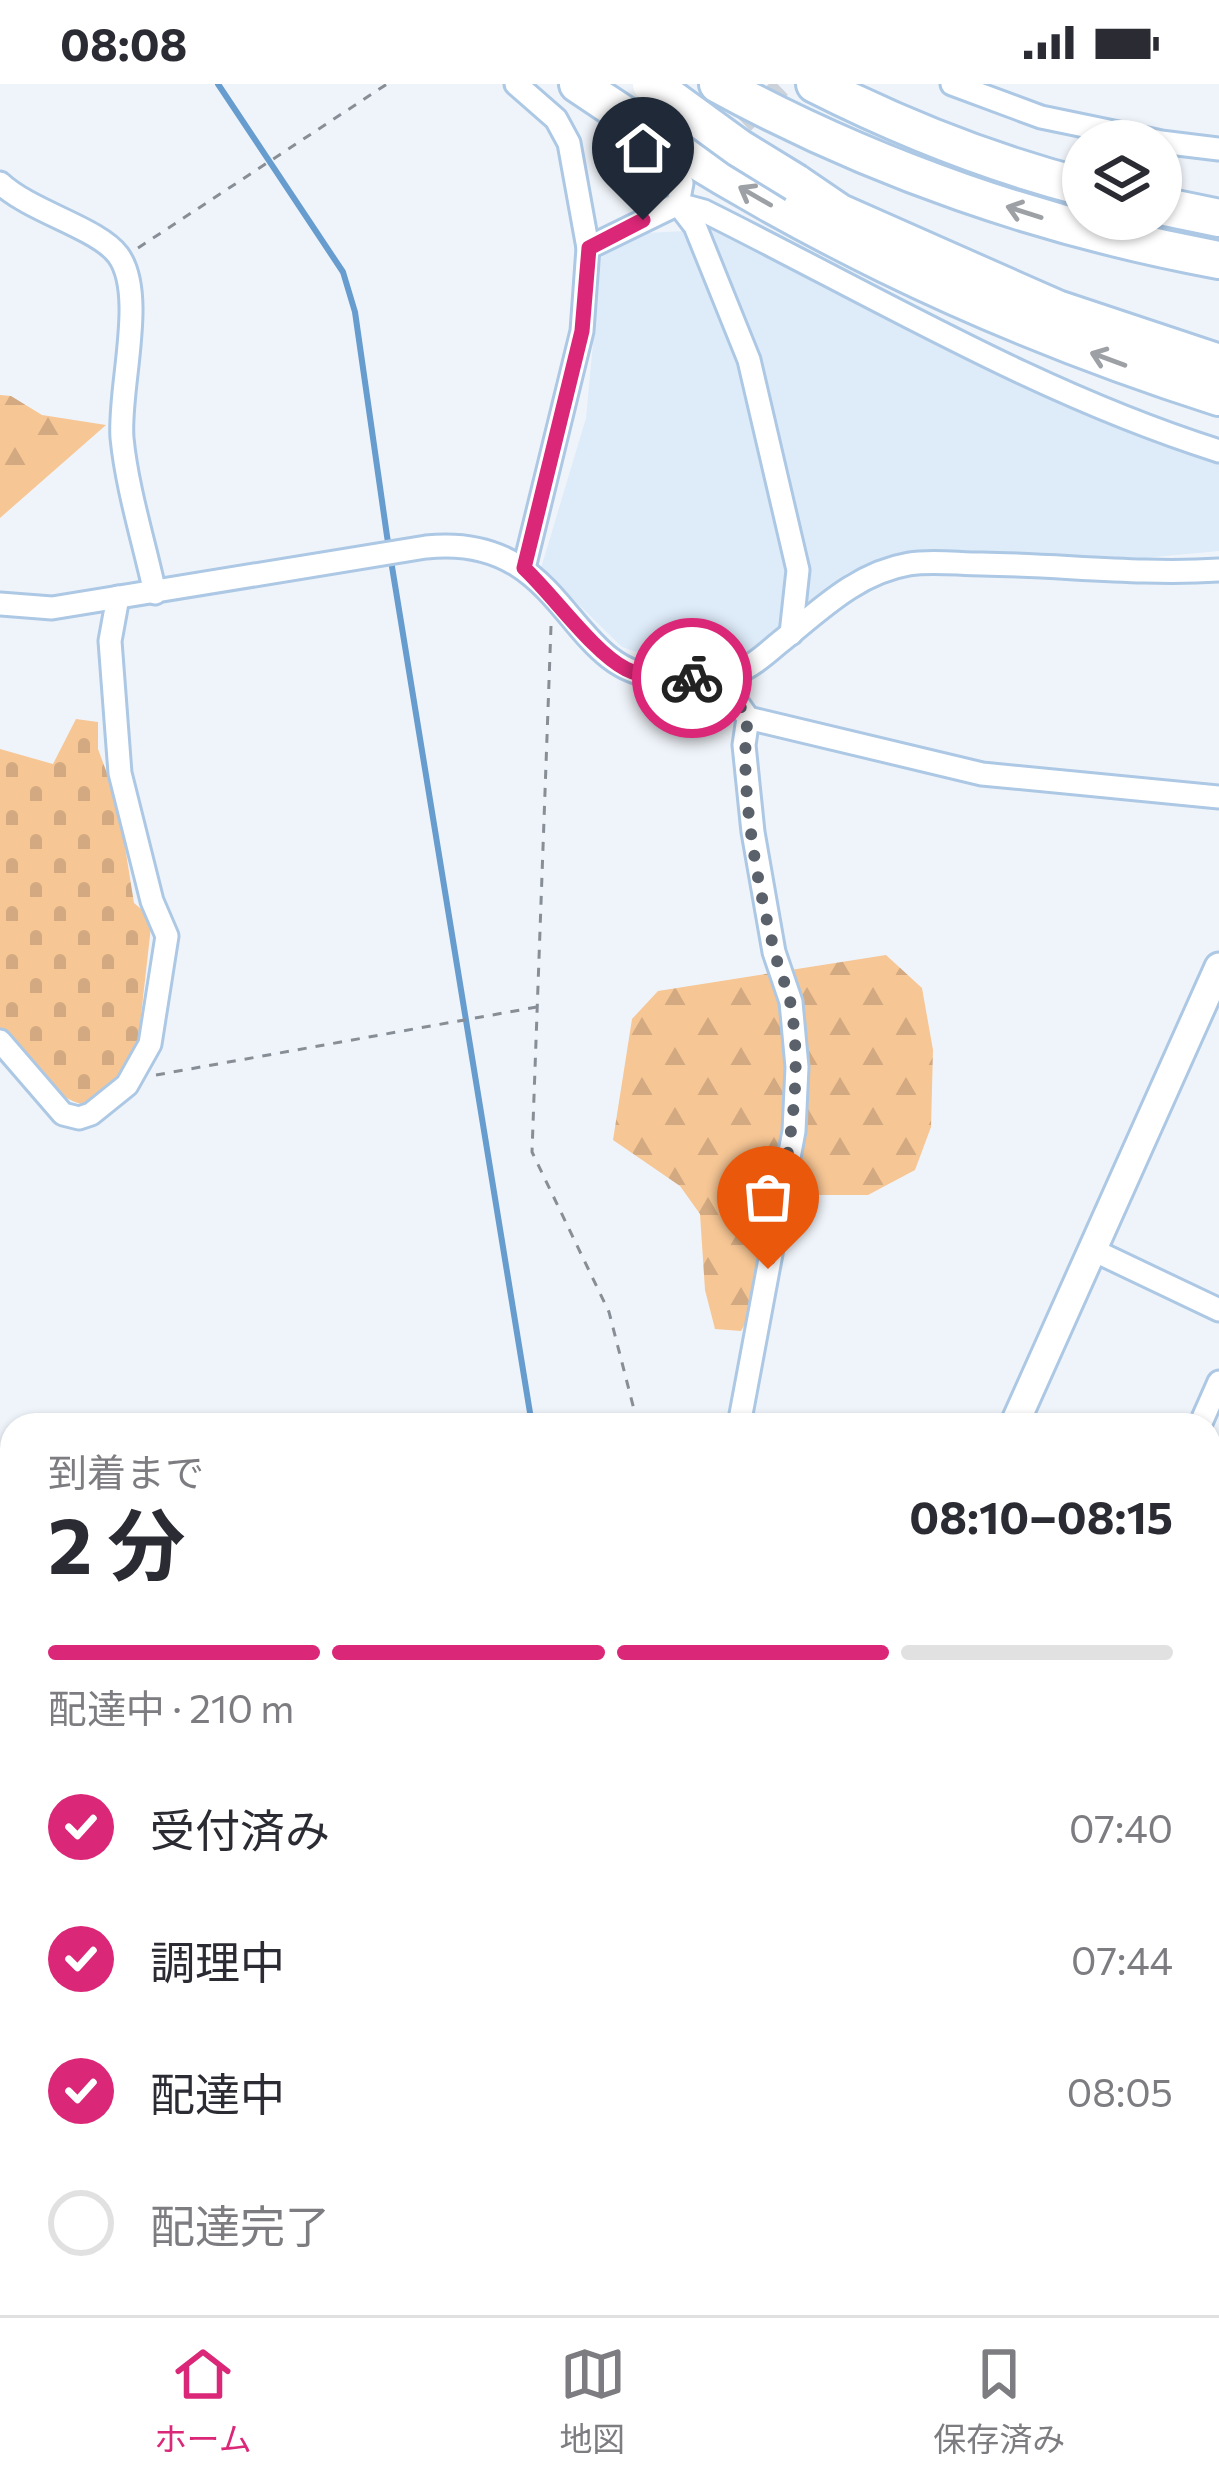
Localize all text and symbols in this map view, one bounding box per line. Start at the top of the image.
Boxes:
text: 08:08 [60,15,187,70]
pin [592,97,694,220]
icon: home [610,115,676,181]
map controls [1062,120,1182,240]
button: layers [1062,120,1182,240]
one-way arrow [738,184,773,208]
one-way arrow [1006,199,1044,221]
one-way arrow [1090,347,1127,369]
courier [632,618,752,738]
icon: bike [659,645,725,711]
pin [717,1146,819,1269]
icon: bag [735,1164,801,1230]
text: 到着まで [48,1447,204,1495]
text: 08:10–08:15 [909,1488,1173,1543]
text: 2 分 [48,1495,185,1590]
text: 配達中 · 210 m [48,1683,294,1731]
icon: check [48,1794,114,1860]
text: 受付済み [150,1801,330,1856]
text: 07:40 [1069,1803,1173,1851]
icon: check [48,1926,114,1992]
text: 調理中 [150,1933,285,1988]
text: 07:44 [1071,1935,1173,1983]
icon: check [48,2058,114,2124]
text: 配達中 [150,2065,285,2120]
text: 08:05 [1067,2067,1173,2115]
text: 配達完了 [150,2197,330,2252]
tab: ホーム [154,2341,252,2461]
tab: 地図 [560,2341,626,2461]
tab: 保存済み [933,2341,1065,2461]

